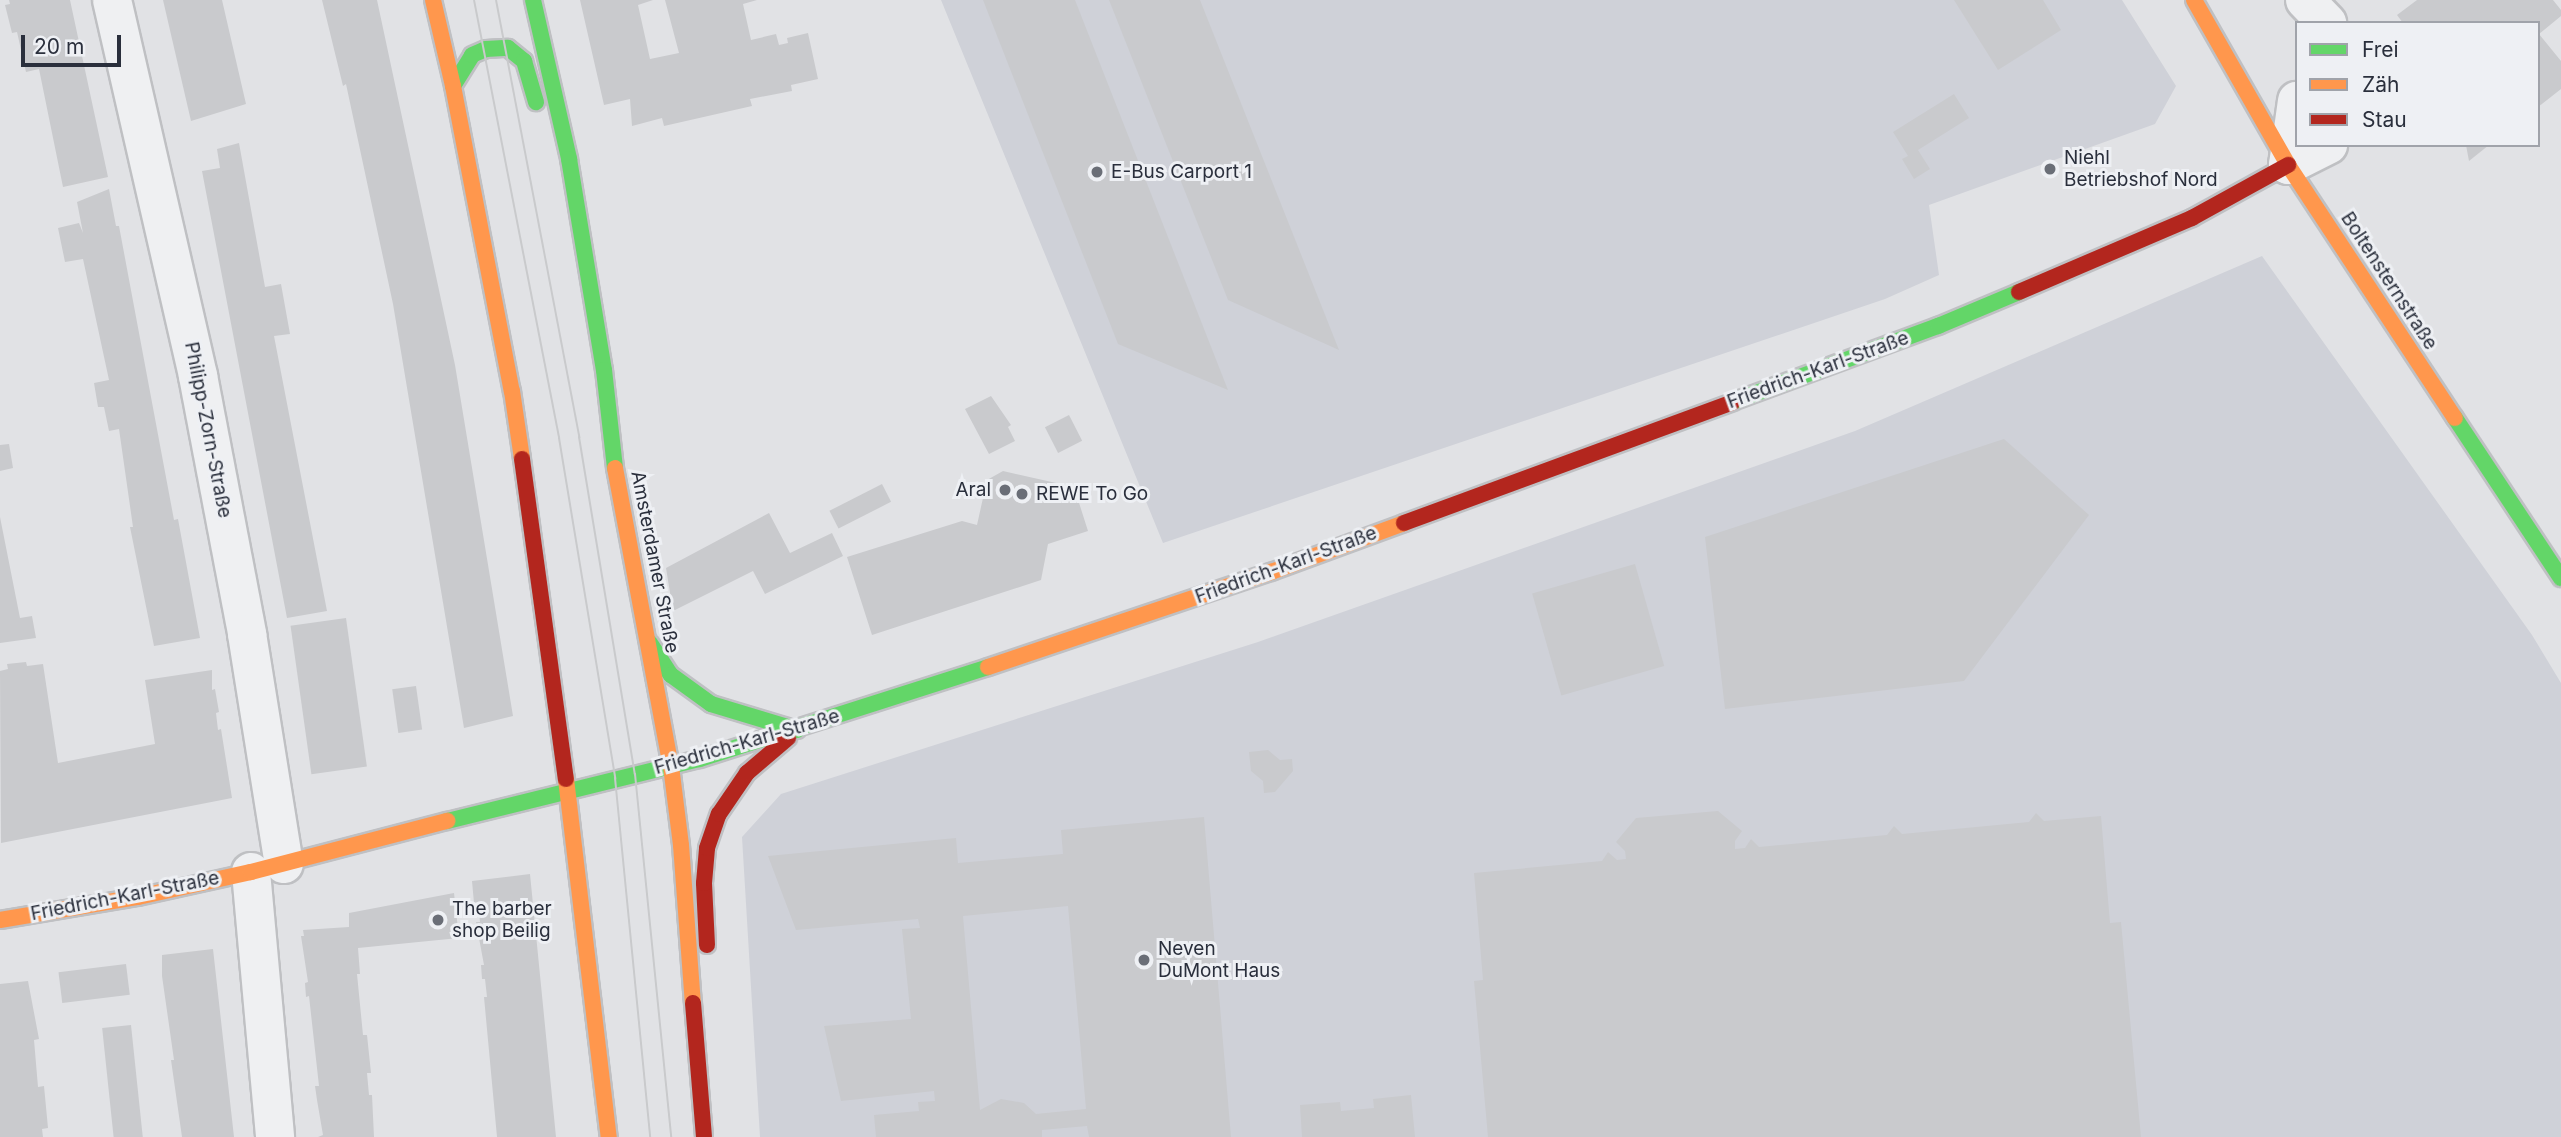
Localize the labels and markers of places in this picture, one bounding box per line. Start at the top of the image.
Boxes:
place label: Niehl Betriebshof Nord [2064,147,2218,191]
place label: E-Bus Carport 1 [1111,161,1252,183]
marker: Niehl Betriebshof Nord [2042,161,2058,177]
marker: E-Bus Carport 1 [1089,164,1105,180]
place label: Aral [955,479,991,501]
marker: Aral [997,482,1013,498]
place label: REWE To Go [1036,483,1148,505]
marker: REWE To Go [1014,486,1030,502]
place label: The barber shop Beilig [452,898,552,942]
marker: The barber shop Beilig [430,912,446,928]
place label: Neven DuMont Haus [1158,938,1280,982]
marker: Neven DuMont Haus [1136,952,1152,968]

